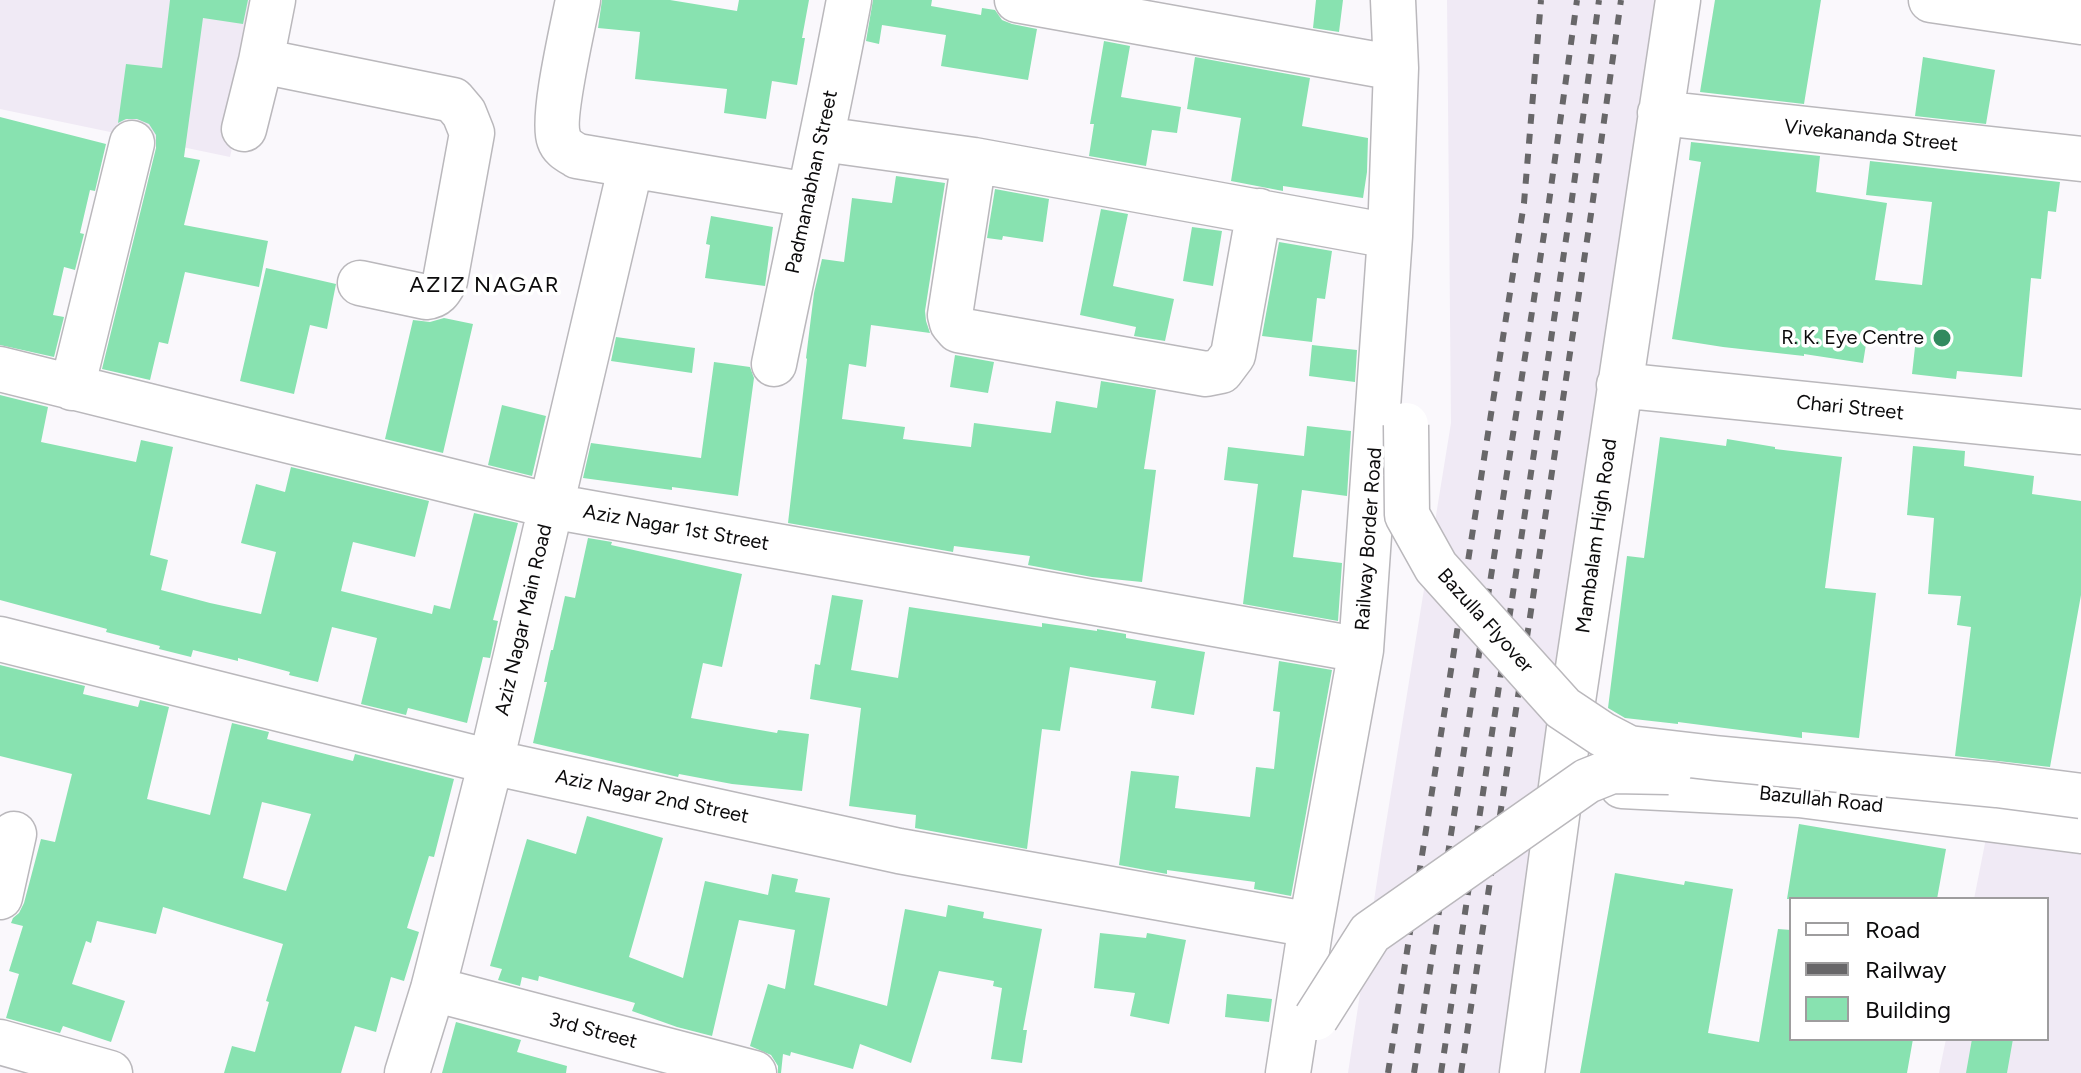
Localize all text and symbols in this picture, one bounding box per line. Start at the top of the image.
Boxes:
street label: Padmanabhan Street [781,88,843,276]
street label: Vivekananda Street [1783,115,1959,157]
district label: AZIZ NAGAR [409,273,561,299]
place label: R. K. Eye Centre [1781,326,1924,350]
marker: R. K. Eye Centre [1931,327,1953,349]
street label: Chari Street [1795,390,1905,426]
street label: Mambalam High Road [1571,437,1623,635]
street label: Railway Border Road [1351,447,1387,631]
street label: Aziz Nagar 1st Street [581,500,771,556]
street label: Aziz Nagar Main Road [490,522,558,718]
street label: Bazulla Flyover [1432,564,1538,678]
street label: Aziz Nagar 2nd Street [553,765,751,829]
street label: Bazullah Road [1758,782,1884,818]
legend [1789,897,2049,1041]
text: Road [1865,915,1920,944]
text: Railway [1865,955,1946,984]
text: Building [1865,995,1951,1024]
street label: 3rd Street [546,1008,640,1054]

